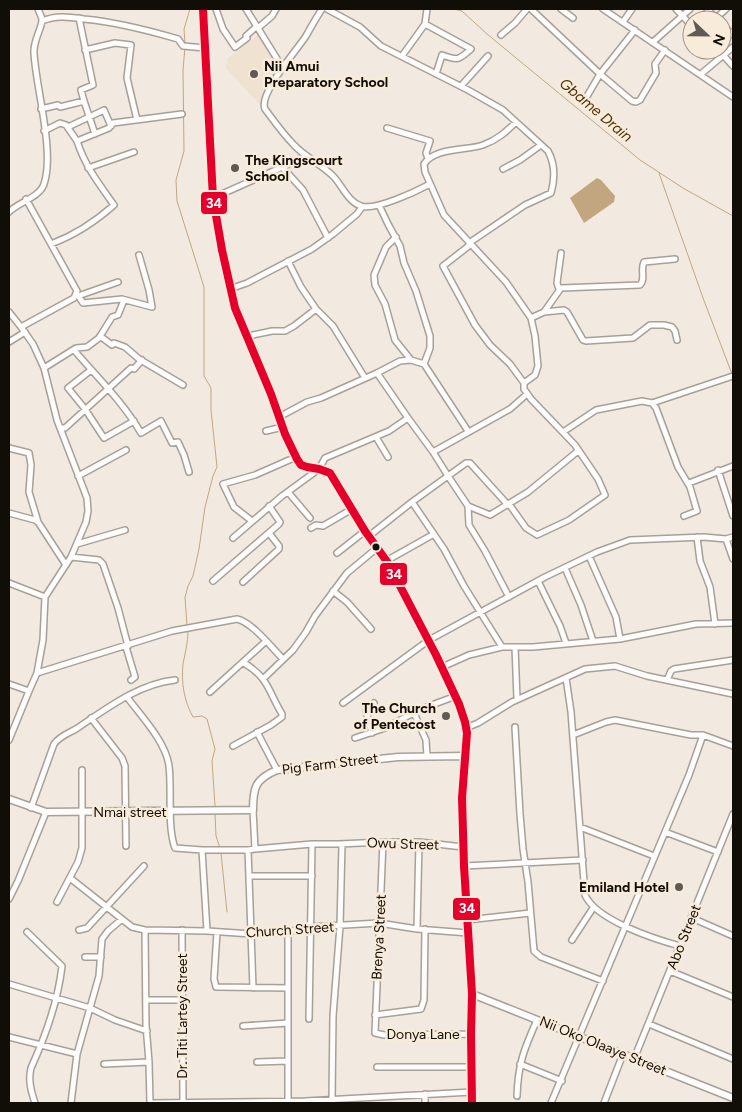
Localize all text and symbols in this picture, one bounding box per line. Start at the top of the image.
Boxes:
north arrow [682,10,732,60]
text: N [709,31,728,48]
place label: Nii Amui Preparatory School [264,58,388,91]
marker: Nii Amui Preparatory School [248,68,260,80]
water label: Gbame Drain [556,74,636,146]
place label: The Kingscourt School [245,152,343,185]
marker: The Kingscourt School [229,162,241,174]
line badge: 34 [200,191,228,215]
text: 34 [206,195,222,212]
unlabelled marker [371,542,381,552]
line badge: 34 [379,562,408,586]
text: 34 [386,566,402,583]
place label: The Church of Pentecost [354,700,436,733]
marker: The Church of Pentecost [440,710,452,722]
street label: Pig Farm Street [281,750,379,778]
street label: Nmai street [93,804,167,821]
street label: Owu Street [367,834,439,854]
place label: Emiland Hotel [579,879,669,896]
marker: Emiland Hotel [673,881,685,893]
street label: Brenya Street [368,894,390,980]
line badge: 34 [452,897,481,921]
text: 34 [459,900,475,917]
street label: Abo Street [663,902,705,972]
street label: Church Street [245,918,335,942]
street label: Dr. Titi Lartey Street [174,953,191,1079]
street label: Nii Oko Olaaye Street [537,1013,669,1079]
street label: Donya Lane [386,1026,460,1043]

